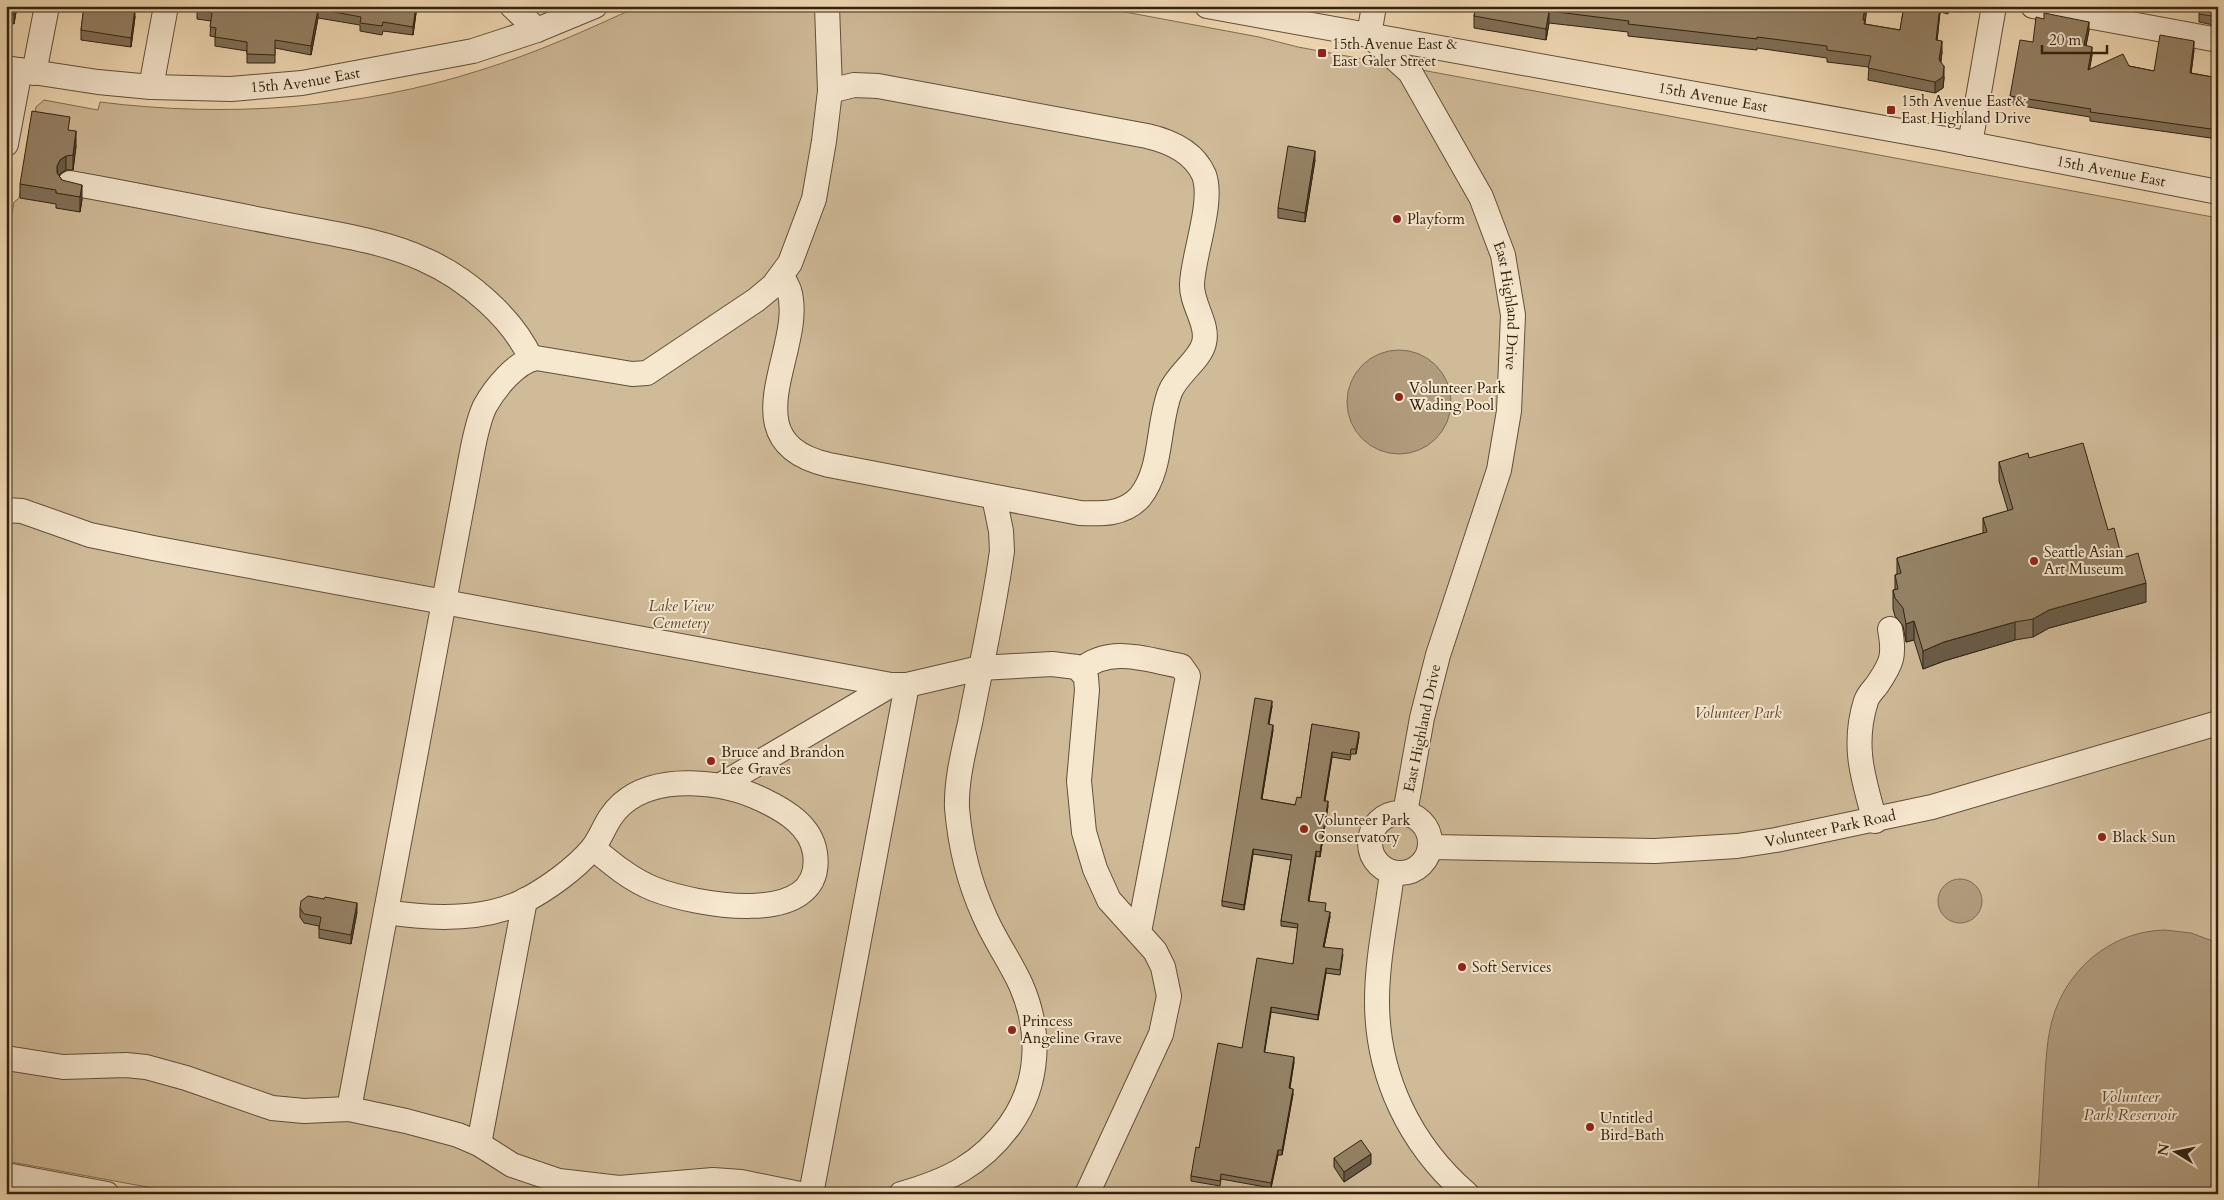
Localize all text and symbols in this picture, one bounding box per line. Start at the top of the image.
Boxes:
scale bar [2042,22,2106,54]
text: 20 m [2049,30,2081,50]
place label: 15th Avenue East & East Galer Street [1332,34,1458,71]
marker: 15th Avenue East & East Galer Street [1316,47,1328,59]
street label: 15th Avenue East [249,62,362,97]
street label: 15th Avenue East [1657,77,1769,117]
place label: 15th Avenue East & East Highland Drive [1901,91,2031,128]
marker: 15th Avenue East & East Highland Drive [1885,104,1897,116]
street label: 15th Avenue East [2055,151,2167,192]
place label: Playform [1407,209,1465,229]
marker: Playform [1391,213,1403,225]
street label: East Highland Drive [1489,238,1523,371]
place label: Volunteer Park Wading Pool [1408,378,1505,415]
marker: Volunteer Park Wading Pool [1393,391,1405,403]
place label: Seattle Asian Art Museum [2044,542,2124,579]
marker: Seattle Asian Art Museum [2028,555,2040,567]
park label: Lake View Cemetery [648,596,714,633]
street label: East Highland Drive [1399,662,1445,794]
park label: Volunteer Park [1694,703,1782,723]
place label: Bruce and Brandon Lee Graves [721,742,845,779]
marker: Bruce and Brandon Lee Graves [705,755,717,767]
street label: Volunteer Park Road [1763,805,1898,852]
place label: Volunteer Park Conservatory [1314,810,1410,847]
marker: Volunteer Park Conservatory [1298,823,1310,835]
place label: Black Sun [2112,827,2176,847]
marker: Black Sun [2096,831,2108,843]
place label: Soft Services [1472,957,1551,977]
marker: Soft Services [1456,961,1468,973]
place label: Princess Angeline Grave [1022,1011,1122,1048]
marker: Princess Angeline Grave [1006,1024,1018,1036]
water label: Volunteer Park Reservoir [2083,1086,2177,1126]
place label: Untitled Bird-Bath [1600,1108,1665,1145]
marker: Untitled Bird-Bath [1584,1121,1596,1133]
north arrow [2152,1128,2202,1178]
text: N [2153,1142,2174,1157]

